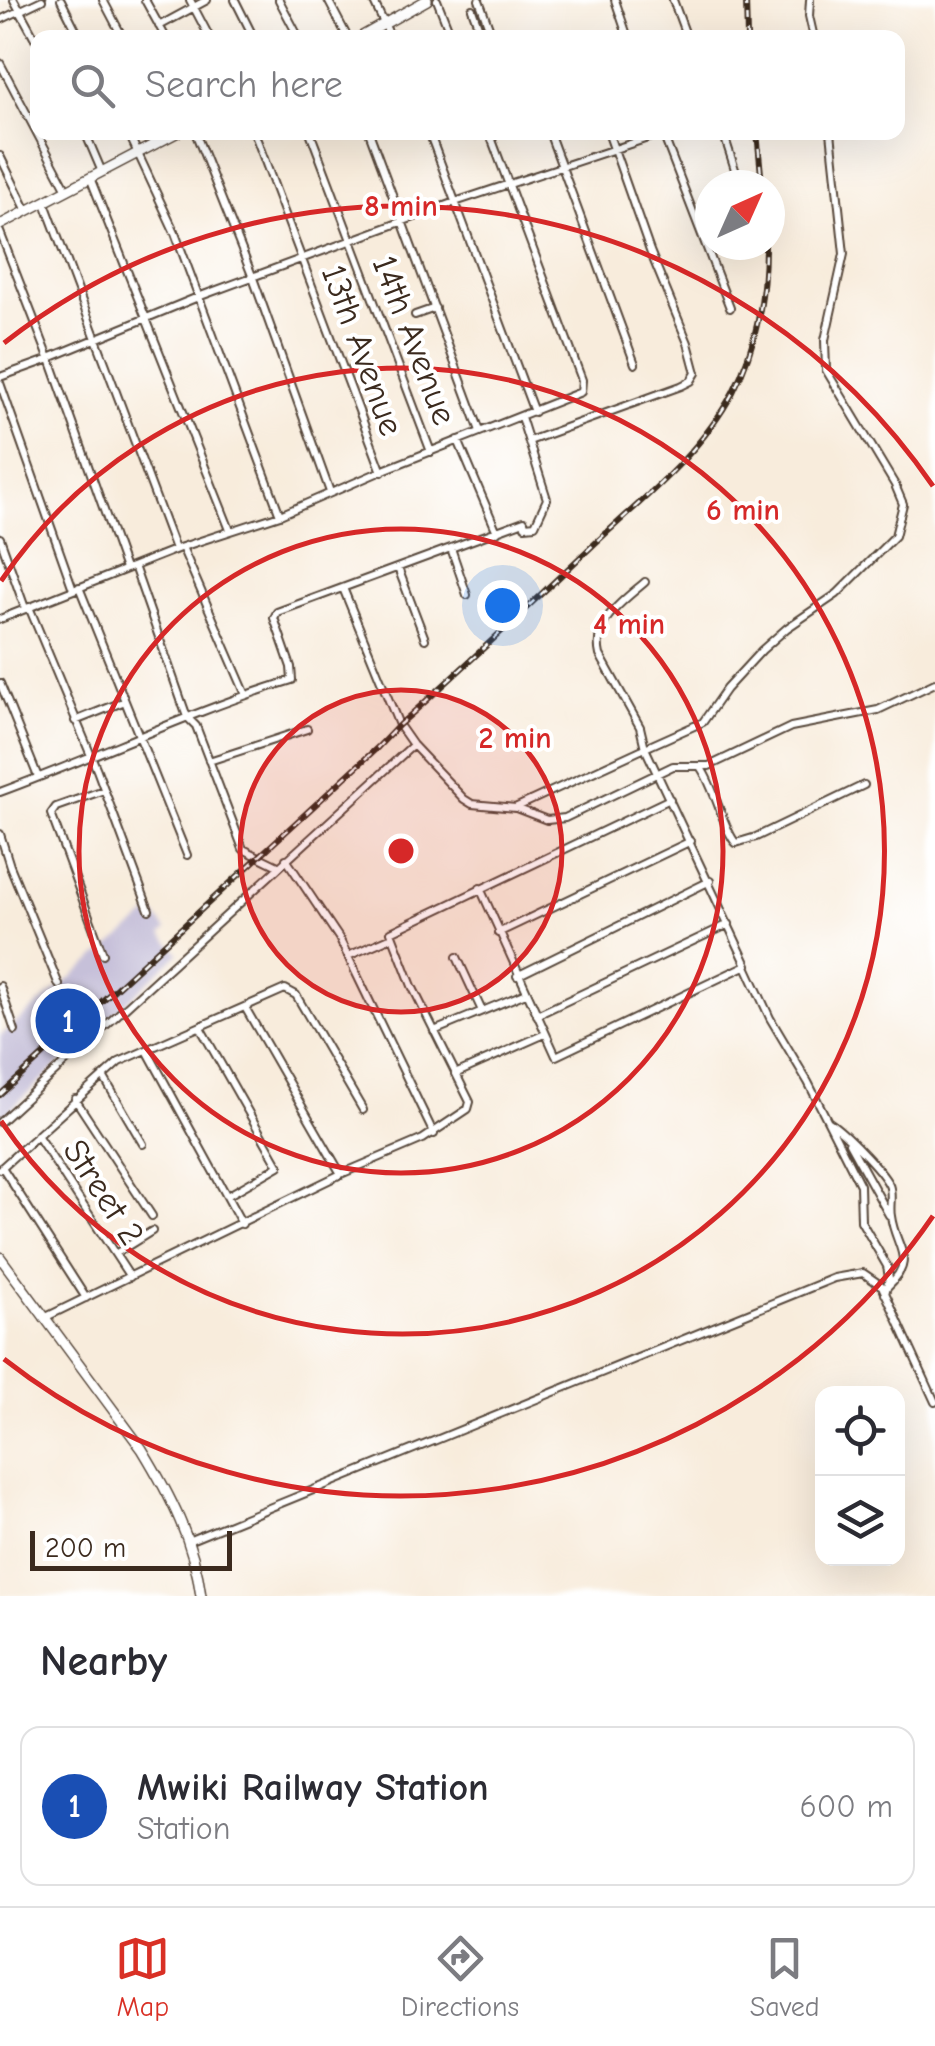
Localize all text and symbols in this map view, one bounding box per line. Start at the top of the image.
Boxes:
search box [30,30,905,140]
icon: search [65,58,120,113]
text: Search here [145,63,343,107]
north arrow [695,170,785,260]
text: 8 min [364,189,438,224]
street label: 14th Avenue [364,250,466,431]
street label: 13th Avenue [313,259,412,441]
text: 6 min [706,493,780,528]
your location [477,580,528,631]
text: 4 min [593,607,665,642]
text: 2 min [478,721,552,756]
centre of rings [383,833,419,869]
pin: 1 [36,984,100,1058]
street label: Street 2 [54,1132,153,1253]
map controls [815,1386,905,1566]
button: locate [815,1386,905,1476]
button: layers [815,1476,905,1566]
scale bar [30,1526,232,1570]
text: 200 m [45,1532,126,1564]
text: Nearby [40,1637,167,1686]
text: Mwiki Railway Station [137,1766,489,1810]
text: 1 [68,1788,81,1825]
text: 600 m [800,1788,893,1825]
text: Station [137,1810,230,1847]
tab: Map [115,1931,170,2023]
tab: Directions [401,1931,519,2023]
tab: Saved [750,1931,820,2023]

